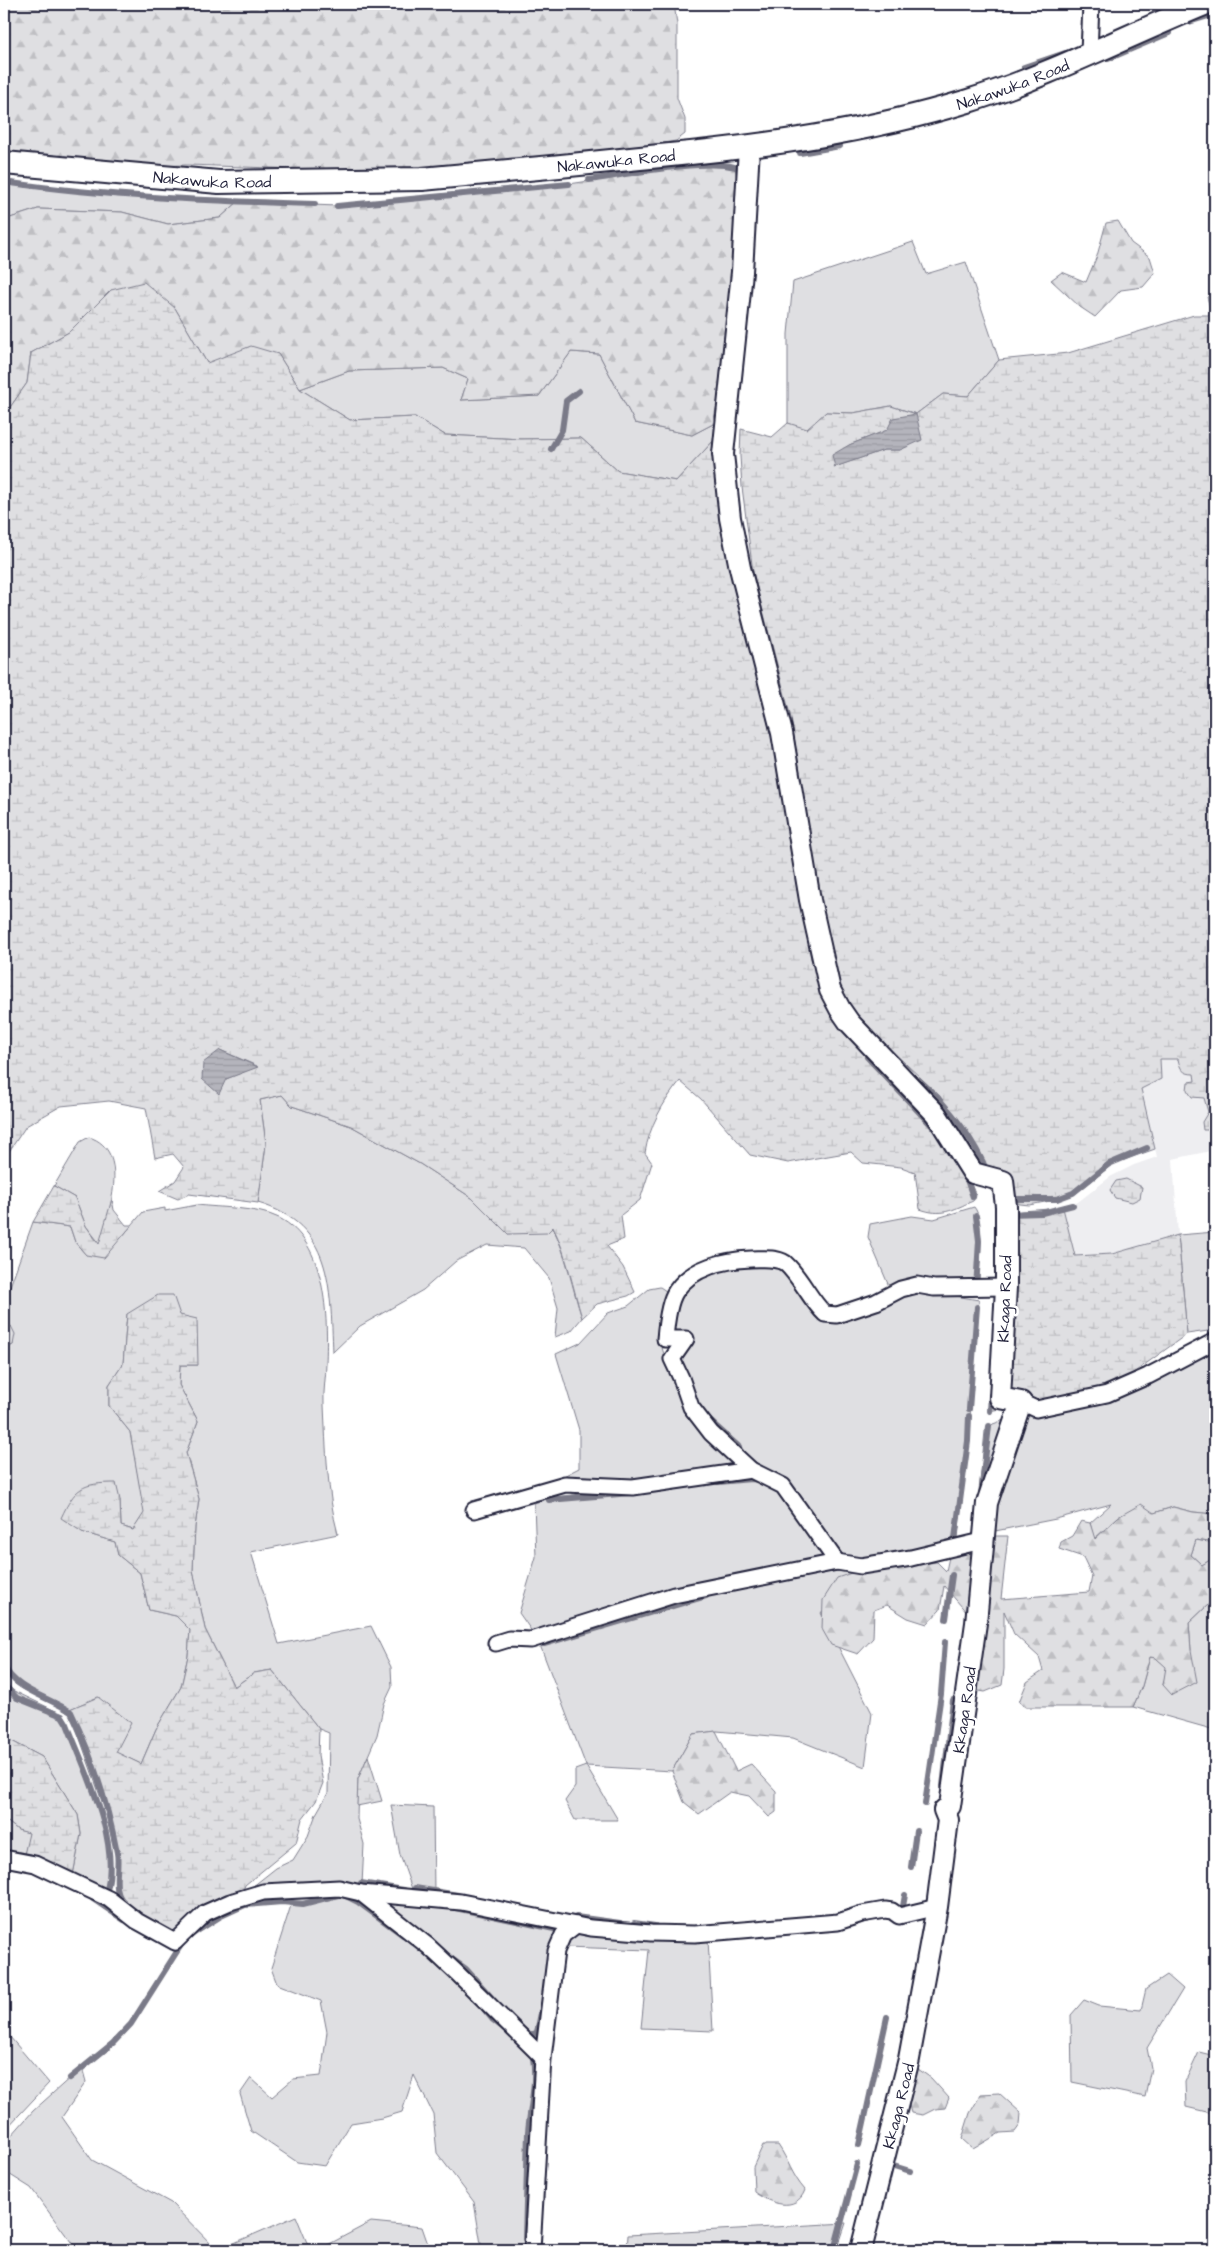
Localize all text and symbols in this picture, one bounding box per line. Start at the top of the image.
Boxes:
street label: Nakawuka Road [954,54,1073,116]
street label: Nakawuka Road [556,145,676,178]
street label: Nakawuka Road [152,166,271,194]
street label: Kkaga Road [992,1255,1019,1343]
street label: Kkaga Road [948,1665,983,1755]
street label: Kkaga Road [878,2061,921,2151]

